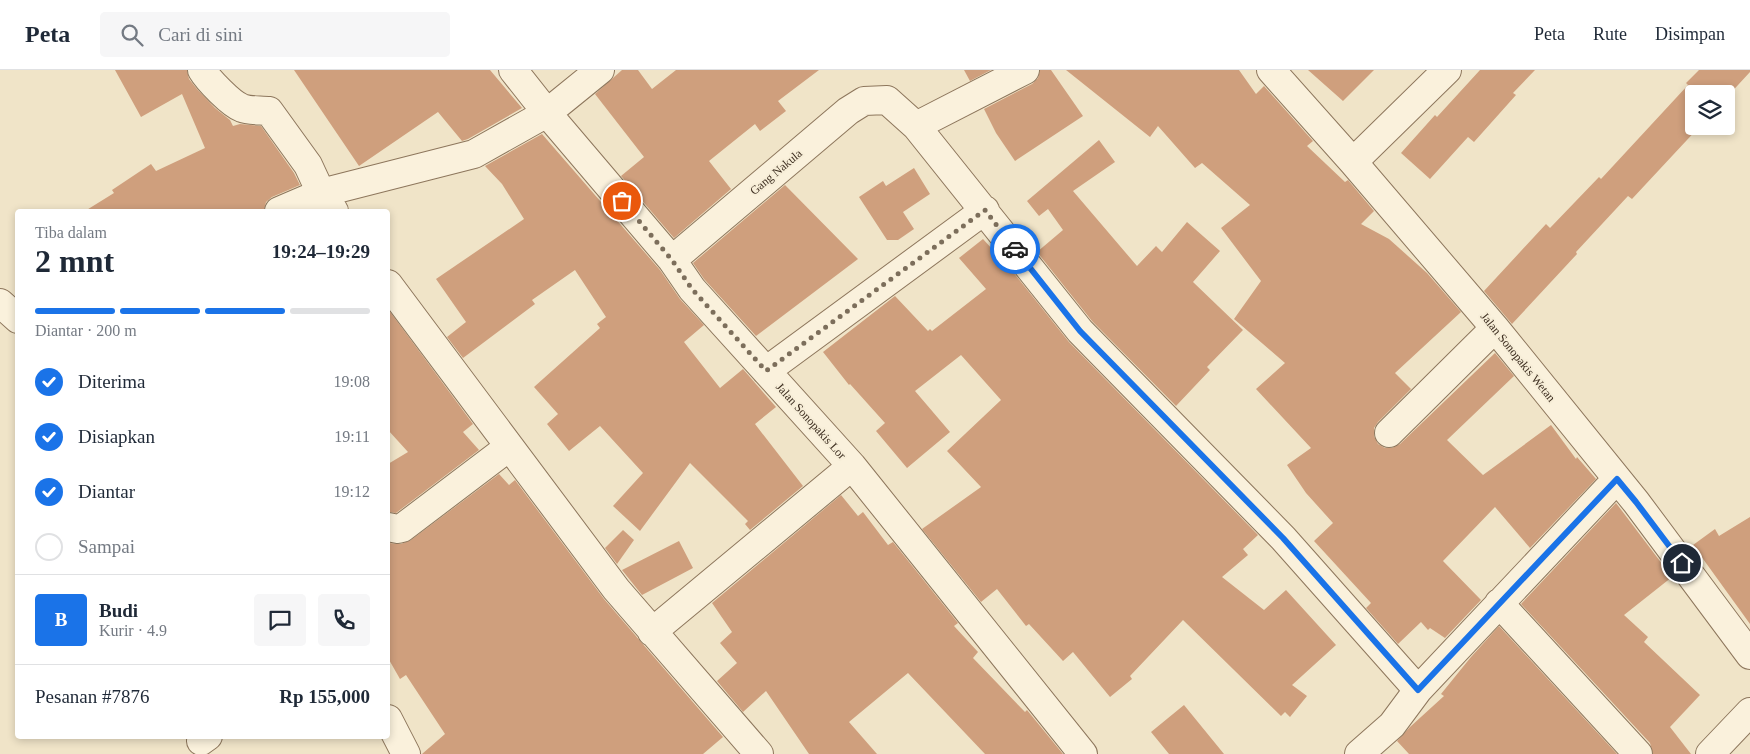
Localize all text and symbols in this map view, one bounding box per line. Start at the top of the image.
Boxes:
search box [100,12,450,57]
text: Peta [25,21,70,47]
icon: search [118,21,146,49]
text: Cari di sini [158,24,243,45]
text: Peta [1534,24,1565,44]
text: Rute [1593,24,1627,44]
text: Disimpan [1655,24,1725,44]
map controls [1685,85,1735,135]
button: layers [1685,85,1735,135]
street label: Gang Nakula [747,146,805,198]
pin [601,180,643,222]
icon: bag [608,187,636,215]
text: Tiba dalam [35,224,107,241]
courier [990,224,1040,274]
icon: car [1001,235,1029,263]
text: 19:24–19:29 [272,241,370,262]
text: 2 mnt [35,243,114,279]
street label: Jalan Sonopakis Wetan [1478,310,1558,404]
text: Diantar · 200 m [35,322,137,339]
icon: check [35,368,63,396]
text: Diterima [78,371,146,392]
text: 19:08 [334,373,370,390]
street label: Jalan Sonopakis Lor [773,380,849,462]
icon: check [35,423,63,451]
text: Disiapkan [78,426,155,447]
text: 19:11 [334,428,370,445]
icon: check [35,478,63,506]
text: Diantar [78,481,135,502]
text: 19:12 [334,483,370,500]
text: Sampai [78,536,135,557]
pin [1661,542,1703,584]
icon: home [1668,549,1696,577]
button: chat [254,594,306,646]
button: phone [318,594,370,646]
text: Budi [99,600,138,621]
text: B [55,609,67,630]
text: Kurir · 4.9 [99,622,167,639]
text: Pesanan #7876 [35,686,150,707]
text: Rp 155,000 [279,686,370,707]

